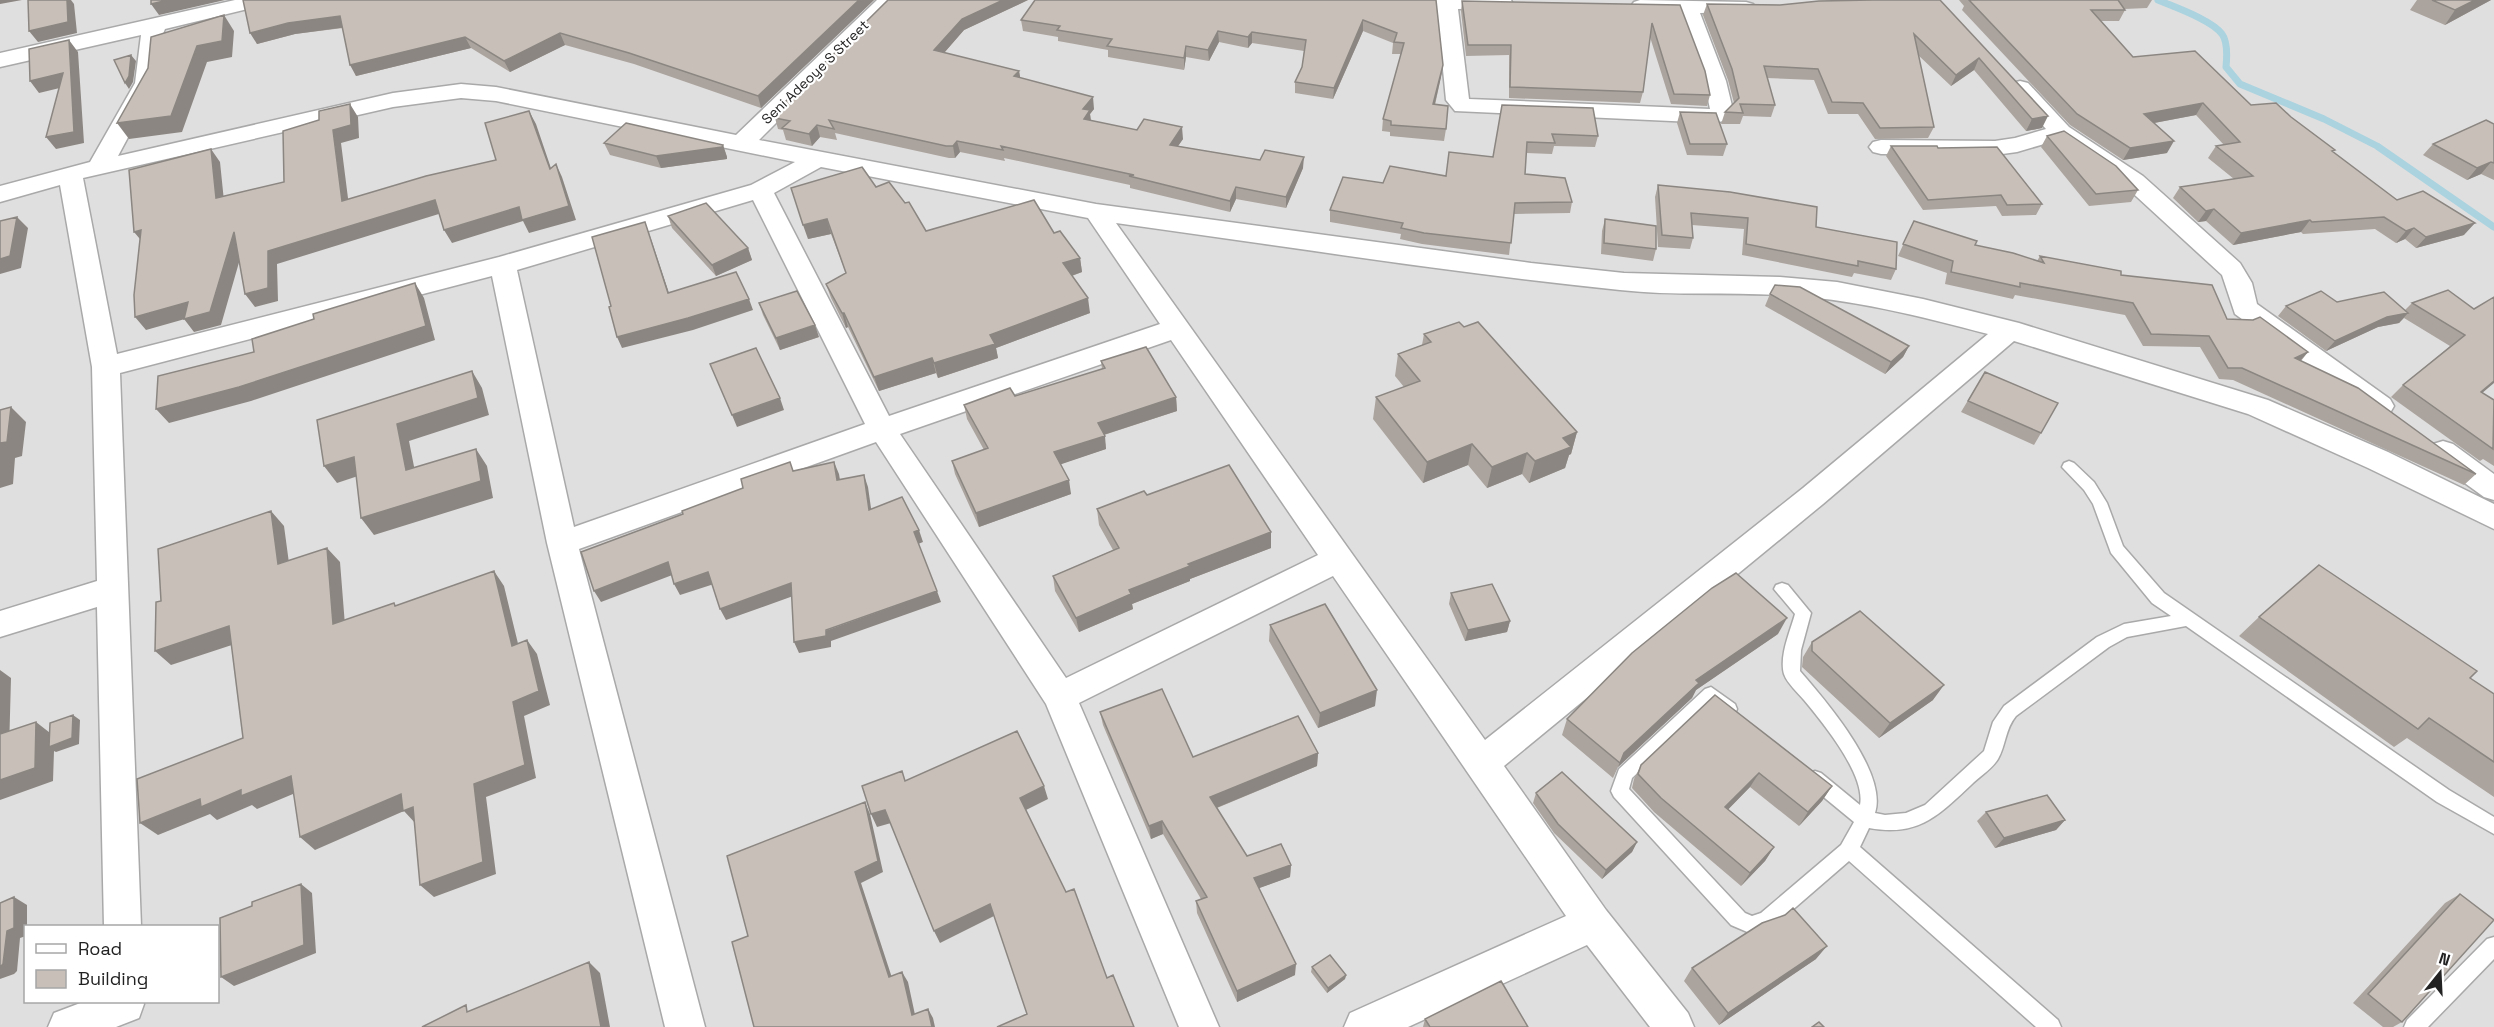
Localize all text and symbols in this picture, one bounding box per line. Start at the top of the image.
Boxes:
street label: Seni Adeoye S Street [758,16,872,128]
legend [24,925,219,1003]
text: Road [78,937,122,960]
north arrow [2410,943,2470,1003]
text: N [2436,948,2453,971]
text: Building [78,967,148,990]

